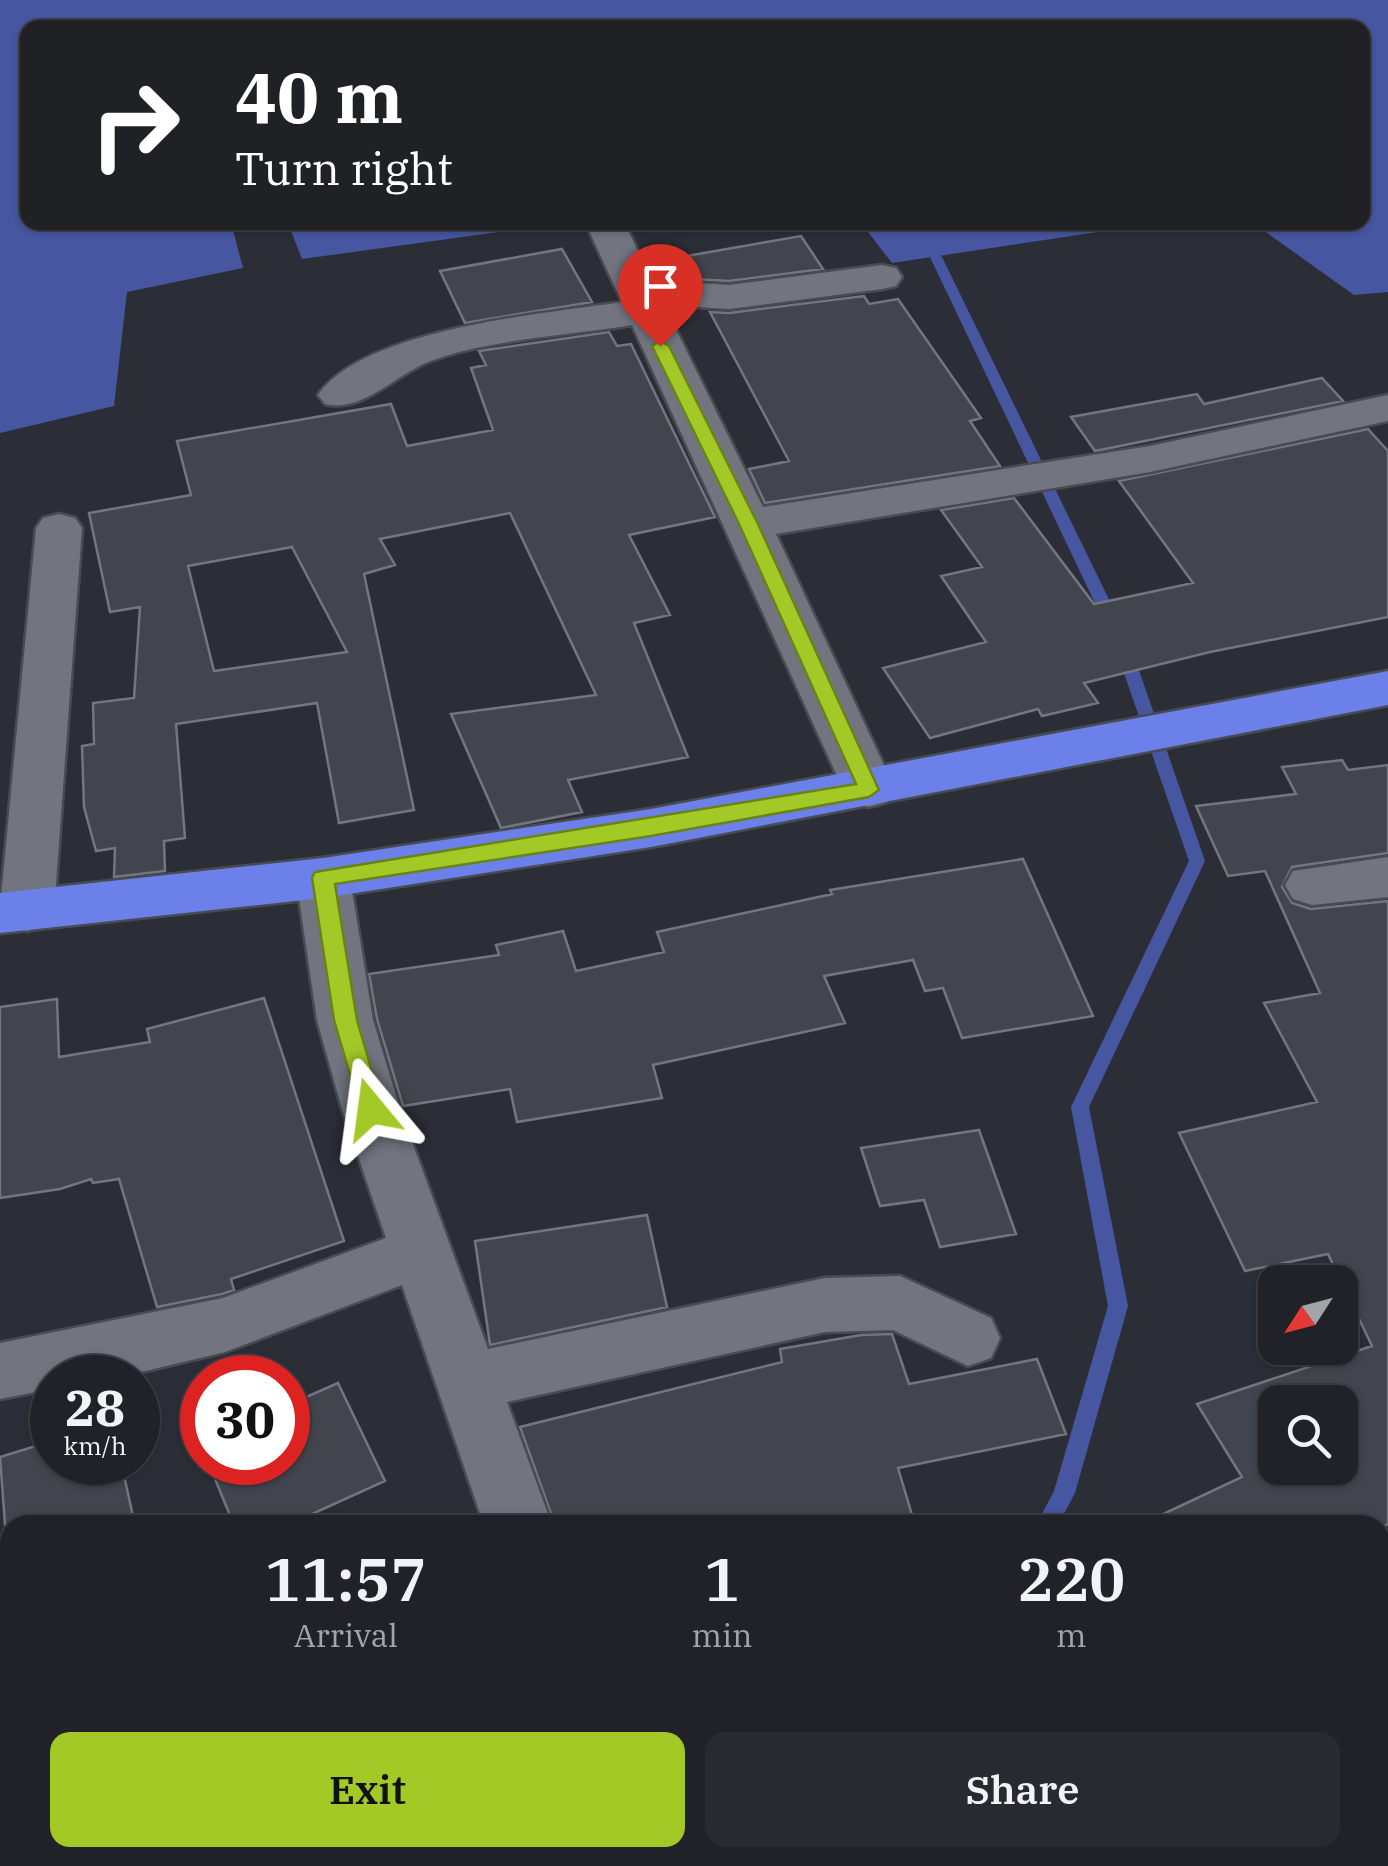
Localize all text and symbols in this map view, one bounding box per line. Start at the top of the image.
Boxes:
text: 40 m [235,51,403,142]
icon: right [70,60,200,190]
text: Turn right [235,139,453,197]
pin [618,244,703,347]
icon: arrive [633,259,688,314]
position arrow [319,1057,423,1161]
north arrow [1258,1265,1358,1365]
map controls [1258,1265,1358,1485]
speed limit sign: 30 [180,1355,310,1485]
text: 28 [65,1375,125,1440]
button: search [1258,1385,1358,1485]
text: km/h [63,1429,127,1462]
text: 11:57 [265,1539,427,1618]
text: 1 [704,1539,740,1618]
text: 220 [1017,1539,1125,1618]
text: Arrival [294,1614,398,1656]
text: min [691,1614,752,1656]
text: m [1056,1614,1086,1656]
button: Exit [50,1732,685,1847]
button: Share [705,1732,1340,1847]

